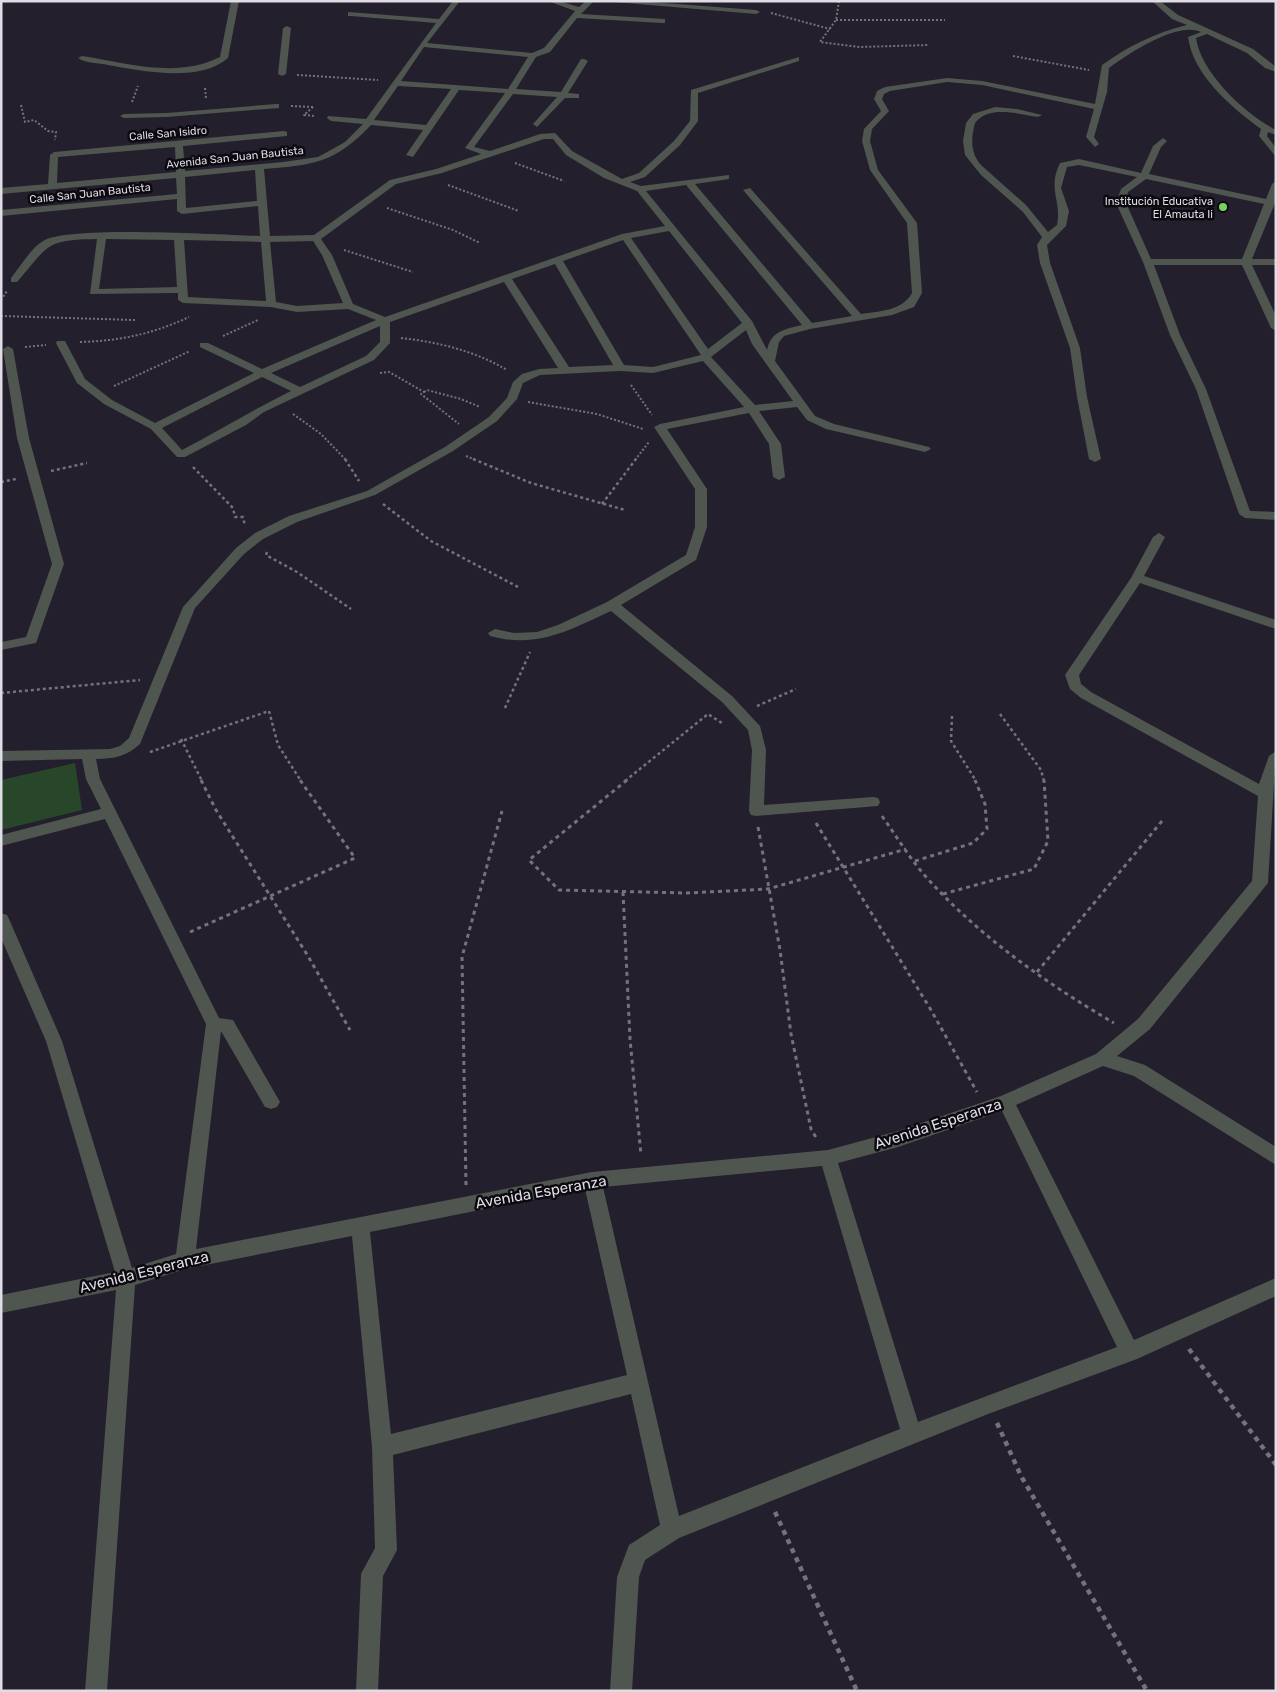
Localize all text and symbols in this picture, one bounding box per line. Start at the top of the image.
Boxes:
street label: Calle San Isidro [129,124,208,143]
street label: Avenida San Juan Bautista [166,144,304,171]
street label: Calle San Juan Bautista [29,181,151,206]
place label: Institución Educativa El Amauta Ii [1105,195,1213,221]
marker: Institución Educativa El Amauta Ii [1217,201,1229,213]
street label: Avenida Esperanza [872,1095,1004,1153]
street label: Avenida Esperanza [474,1172,608,1212]
street label: Avenida Esperanza [78,1247,210,1297]

